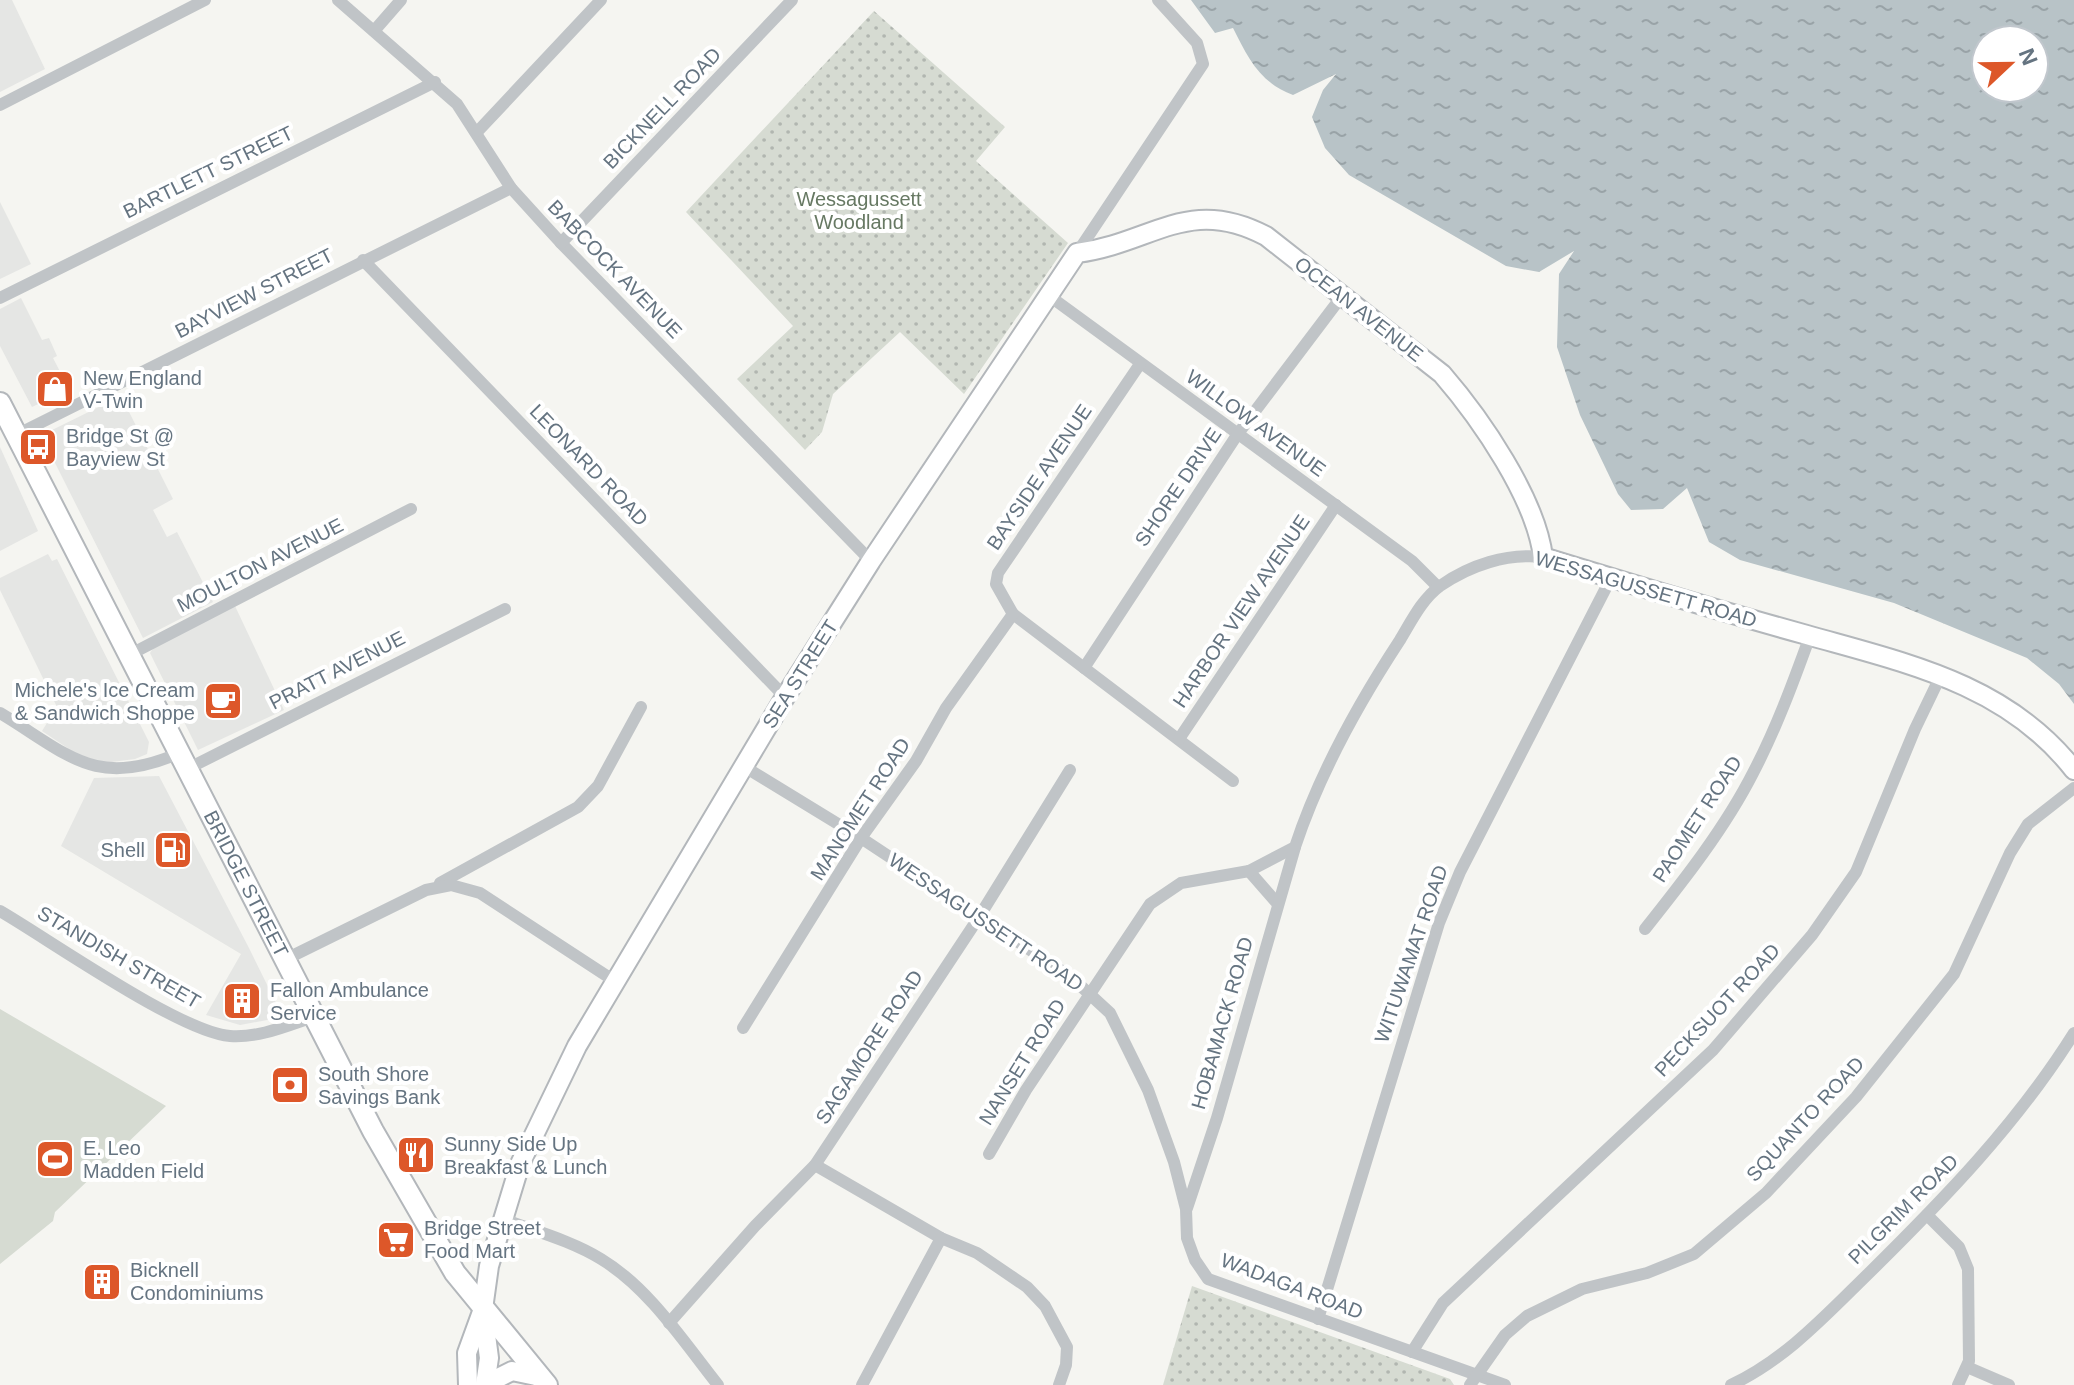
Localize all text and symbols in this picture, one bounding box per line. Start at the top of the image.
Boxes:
north arrow [1970,24,2050,104]
street label: BICKNELL ROAD [599,43,725,173]
text: N [2014,45,2043,69]
street label: BARTLETT STREET [120,121,296,223]
park label: Wessagussett Woodland [796,188,922,233]
street label: BABCOCK AVENUE [544,196,686,342]
street label: BAYVIEW STREET [171,244,337,342]
street label: OCEAN AVENUE [1291,252,1427,366]
street label: WILLOW AVENUE [1182,365,1330,481]
place label: New England V-Twin [83,367,202,412]
shop icon: New England V-Twin [34,368,76,410]
street label: LEONARD ROAD [526,400,652,530]
street label: BAYSIDE AVENUE [982,400,1096,554]
street label: SHORE DRIVE [1130,424,1226,550]
place label: Bridge St @ Bayview St [66,425,174,470]
bus stop icon: Bridge St @ Bayview St [17,426,59,468]
street label: HARBOR VIEW AVENUE [1168,511,1314,711]
street label: MOULTON AVENUE [173,514,347,616]
street label: WESSAGUSSETT ROAD [1533,547,1759,631]
street label: SEA STREET [758,616,842,732]
street label: PRATT AVENUE [266,626,408,714]
place label: Michele's Ice Cream & Sandwich Shoppe [14,679,195,724]
cafe icon: Michele's Ice Cream & Sandwich Shoppe [202,680,244,722]
street label: MANOMET ROAD [806,734,914,884]
street label: PAOMET ROAD [1648,752,1746,886]
street label: BRIDGE STREET [200,807,293,960]
fuel station icon: Shell [152,829,194,871]
place label: Shell [101,839,145,861]
street label: WESSAGUSSETT ROAD [885,849,1087,995]
street label: WITUWAMAT ROAD [1370,862,1452,1046]
street label: STANDISH STREET [34,901,204,1013]
street label: HOBAMACK ROAD [1187,935,1257,1111]
street label: PECKSUOT ROAD [1650,939,1784,1081]
street label: SAGAMORE ROAD [811,966,927,1128]
place label: Fallon Ambulance Service [270,979,429,1024]
building icon: Fallon Ambulance Service [221,980,263,1022]
street label: NANSET ROAD [974,995,1070,1129]
street label: SQUANTO ROAD [1742,1052,1868,1186]
place label: South Shore Savings Bank [318,1063,441,1108]
bank icon: South Shore Savings Bank [269,1064,311,1106]
place label: Sunny Side Up Breakfast & Lunch [444,1133,607,1178]
restaurant icon: Sunny Side Up Breakfast & Lunch [395,1134,437,1176]
place label: E. Leo Madden Field [83,1137,204,1182]
sports icon: E. Leo Madden Field [34,1138,76,1180]
street label: PILGRIM ROAD [1844,1150,1962,1268]
place label: Bridge Street Food Mart [424,1217,541,1262]
supermarket icon: Bridge Street Food Mart [375,1219,417,1261]
street label: WADAGA ROAD [1218,1249,1366,1323]
place label: Bicknell Condominiums [130,1259,263,1304]
building icon: Bicknell Condominiums [81,1261,123,1303]

